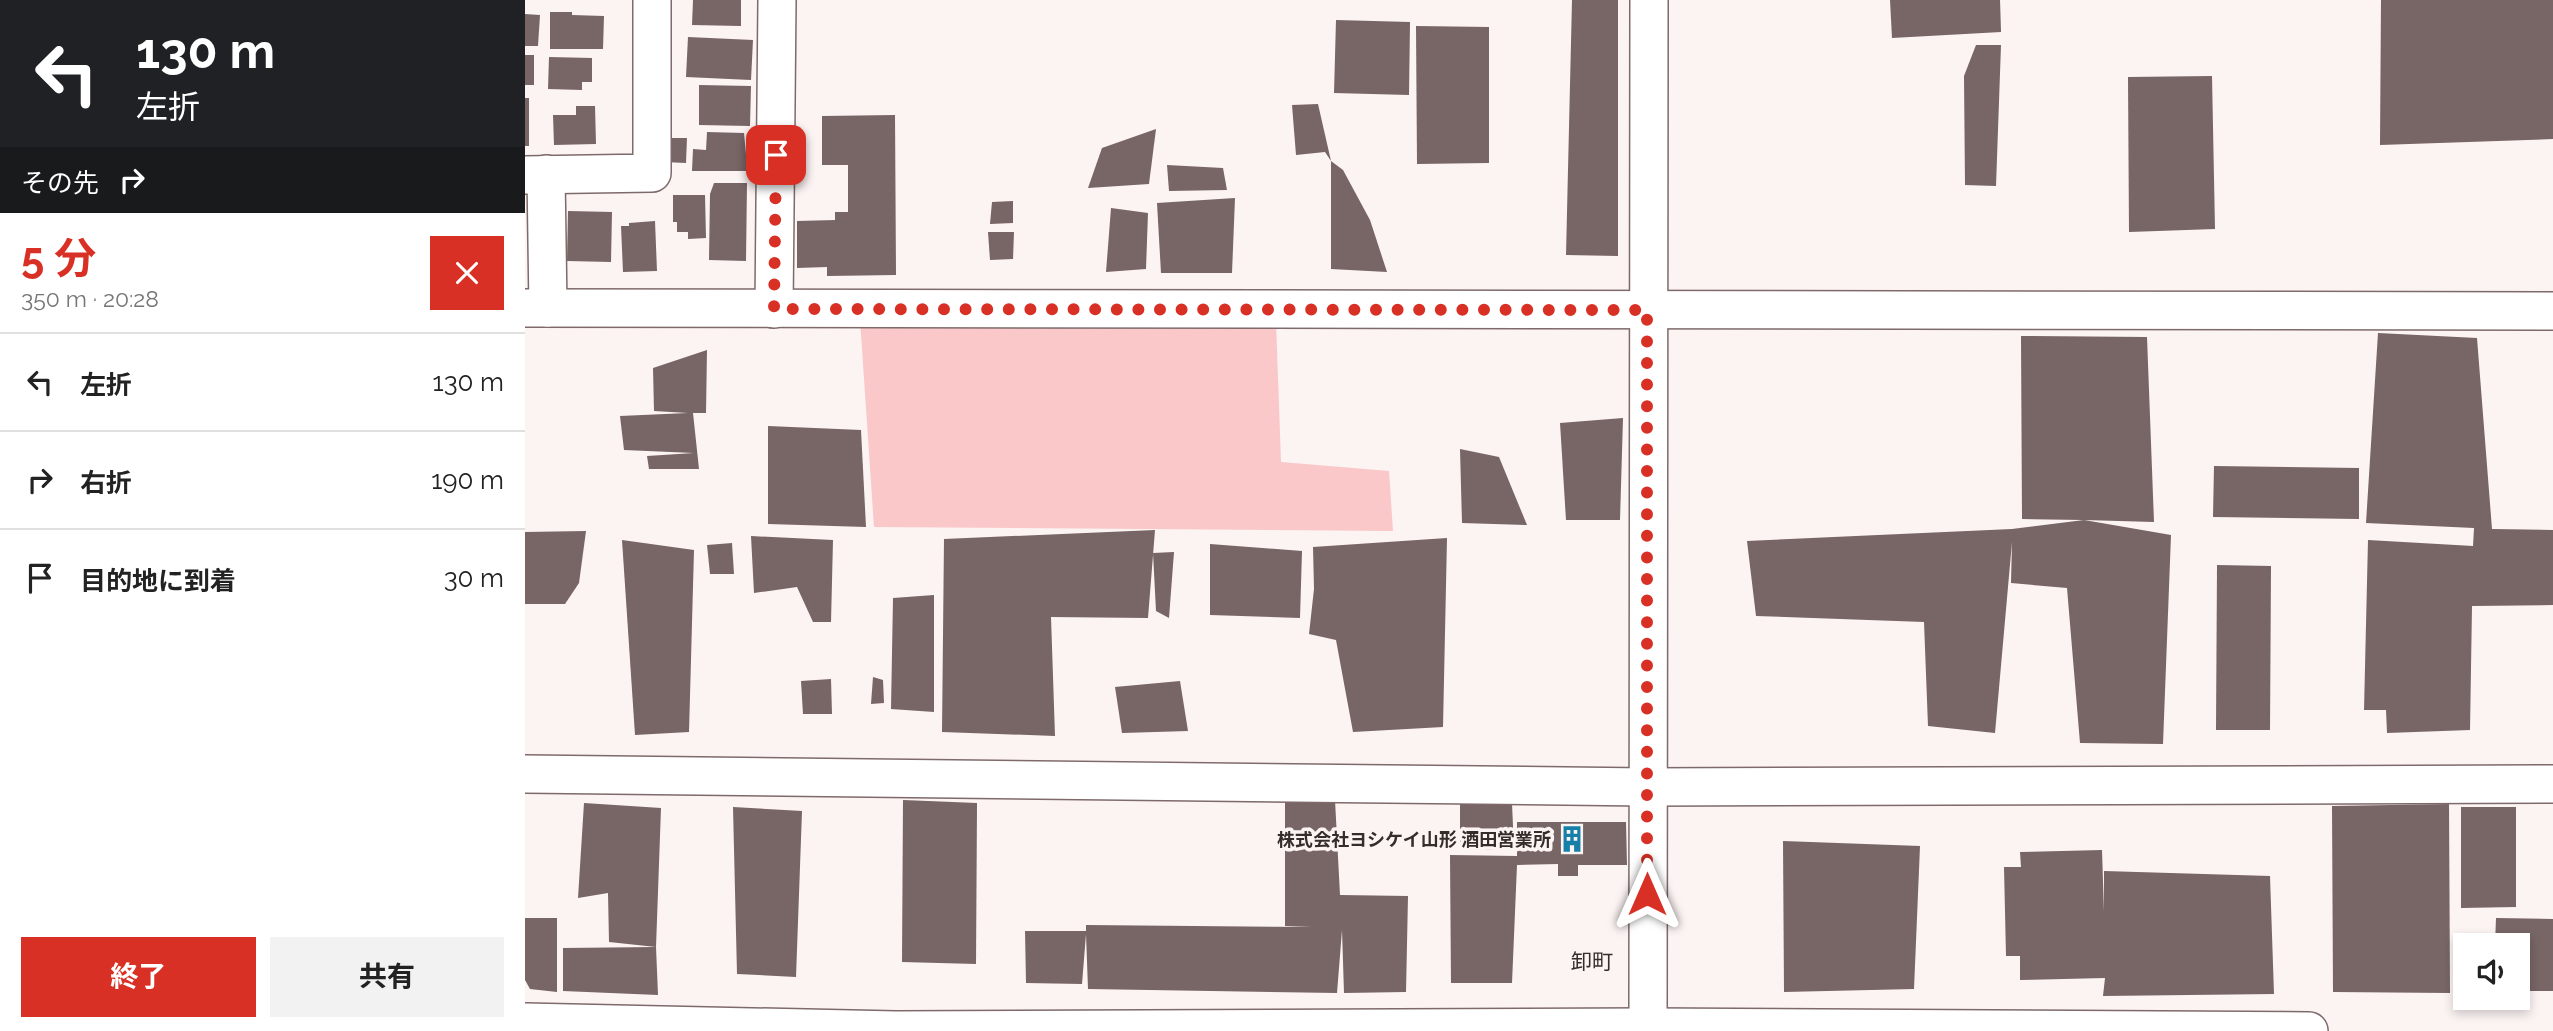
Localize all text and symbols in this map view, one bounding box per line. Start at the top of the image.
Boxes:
text: 130 m [136,22,275,79]
icon: left [21,28,112,119]
text: 左折 [136,88,200,125]
pin [746,125,806,185]
icon: arrive [757,136,795,174]
icon: right [113,161,151,199]
text: その先 [21,168,99,198]
text: 5 分 [21,234,96,283]
button: close [430,236,504,310]
text: 350 m · 20:28 [21,285,159,312]
icon: left [21,363,59,401]
text: 130 m [433,367,504,397]
text: 左折 [80,370,132,400]
icon: right [21,461,59,499]
text: 190 m [431,465,504,495]
text: 右折 [80,468,132,498]
icon: arrive [21,559,59,597]
text: 30 m [444,563,504,593]
text: 目的地に到着 [80,566,236,596]
building icon: 株式会社ヨシケイ山形 酒田営業所 [1557,824,1587,854]
place label: 株式会社ヨシケイ山形 酒田営業所 [1277,829,1551,850]
position arrow [1610,857,1684,931]
map controls [2453,933,2530,1010]
button: sound [2453,933,2530,1010]
button: 終了 [21,937,256,1017]
button: 共有 [270,937,504,1017]
district label: 卸町 [1571,949,1613,974]

